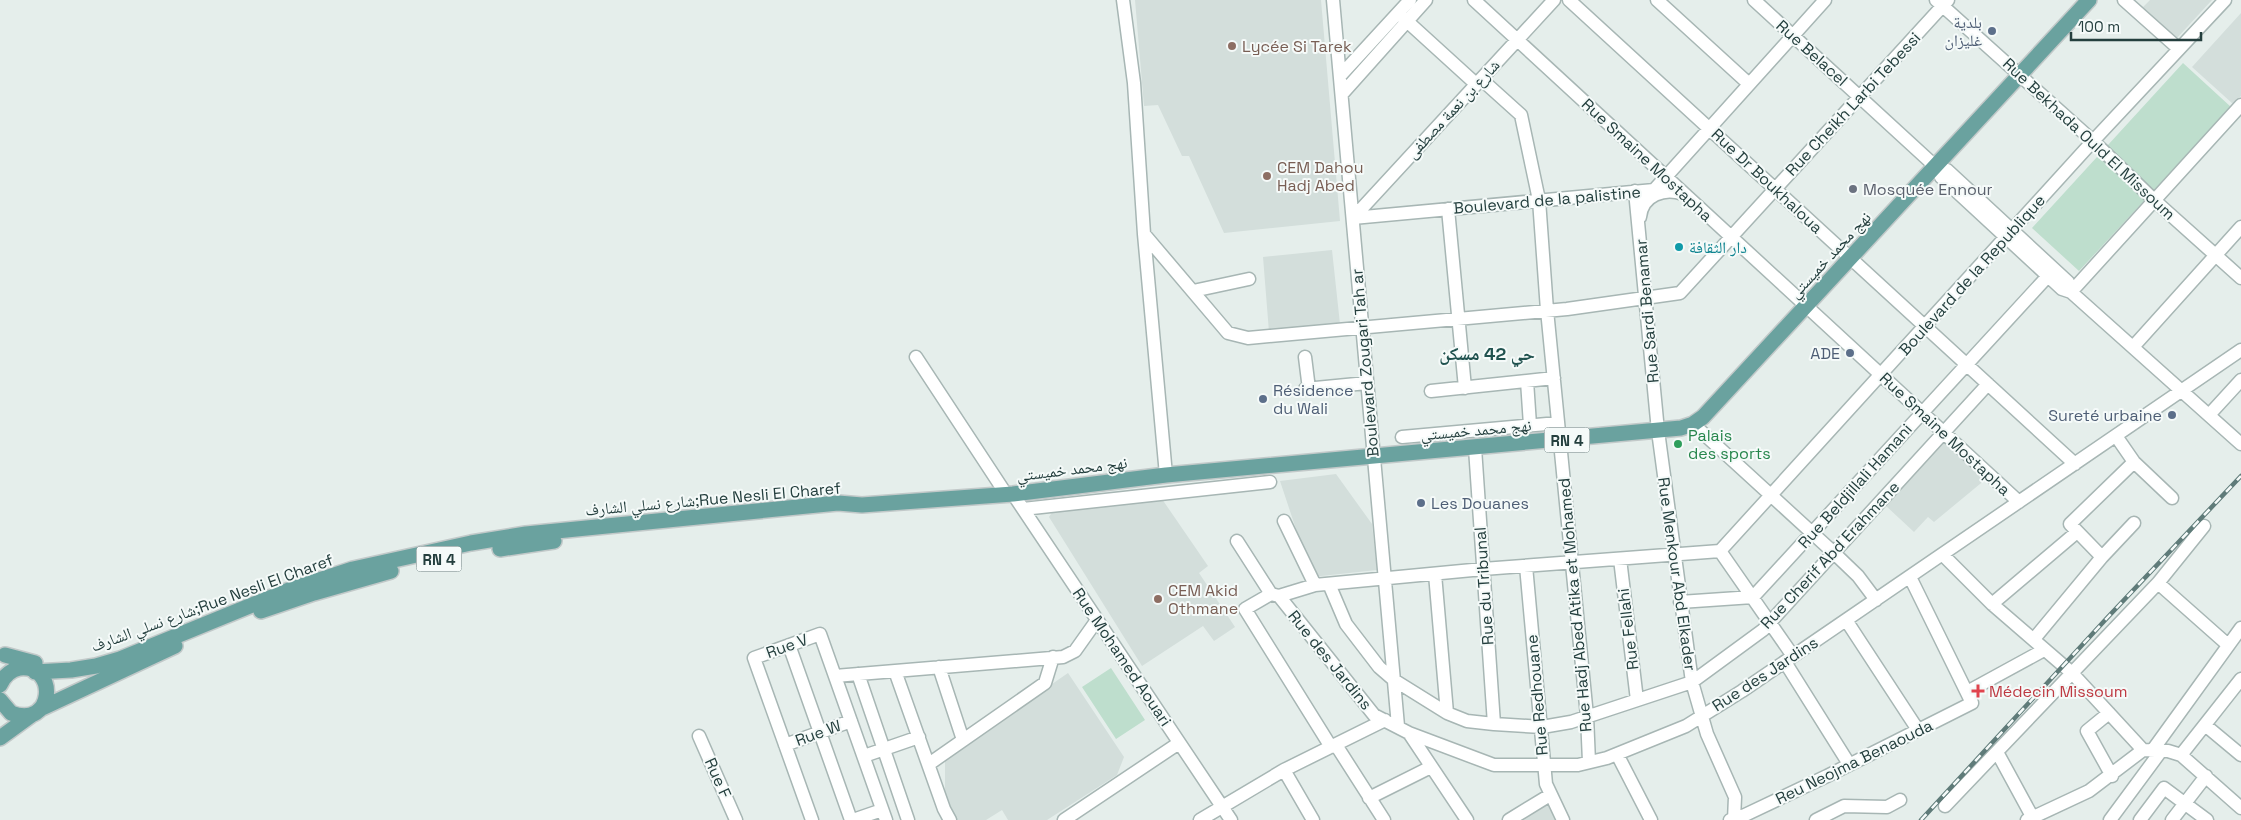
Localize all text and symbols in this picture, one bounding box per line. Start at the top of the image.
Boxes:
scale bar [2071,10,2201,42]
place label: بلدية غليزان [1945,12,1982,51]
street label: Rue Belacel [1772,15,1852,91]
text: 100 m [2078,17,2120,36]
marker: بلدية غليزان [1986,25,1998,37]
street label: Rue Cheikh Larbi Tebessi [1781,28,1925,180]
place label: Lycée Si Tarek [1242,36,1352,57]
marker: Lycée Si Tarek [1226,40,1238,52]
street label: Rue Bekhada Ould El Missoum [1998,53,2180,225]
street label: شارع بن نعمة مصطفى [1402,55,1504,163]
street label: Rue Smaine Mostapha [1577,94,1717,226]
street label: Rue Dr Boukhaloua [1707,124,1827,238]
place label: CEM Dahou Hadj Abed [1277,157,1364,196]
marker: CEM Dahou Hadj Abed [1261,170,1273,182]
place label: Mosquée Ennour [1863,179,1993,200]
street label: Boulevard de la palistine [1452,181,1642,219]
marker: Mosquée Ennour [1847,183,1859,195]
street label: Boulevard de la Republique [1894,190,2050,360]
street label: نهج محمد خميستي [1784,207,1877,304]
place label: دار الثقافة [1689,237,1747,258]
street label: Rue Sardi Benamar [1630,238,1664,384]
marker: دار الثقافة [1673,241,1685,253]
street label: Boulevard Zougari Tah ar [1346,268,1384,458]
district label: حي 42 مسكن [1439,342,1535,368]
place label: ADE [1810,343,1840,364]
marker: ADE [1844,347,1856,359]
street label: Rue Smaine Mostapha [1875,368,2015,500]
place label: Résidence du Wali [1273,380,1354,419]
marker: Résidence du Wali [1257,393,1269,405]
place label: Sureté urbaine [2048,405,2162,426]
marker: Sureté urbaine [2166,409,2178,421]
street label: نهج محمد خميستي [1420,415,1533,447]
street label: Rue Beldjillali Hamani [1793,419,1917,553]
place label: Palais des sports [1688,425,1771,464]
road number: RN 4 [1544,428,1590,452]
marker: Palais des sports [1672,438,1684,450]
street label: نهج محمد خميستي [1015,452,1129,488]
street label: Rue Menkour Abd Elkader [1653,476,1701,672]
street label: شارع نسلي الشارف;Rue Nesli El Charef [584,477,842,523]
street label: Rue Hadj Abed Atika et Mohamed [1553,477,1597,733]
street label: Rue Cherif Abd Erahmane [1756,477,1904,633]
place label: Les Douanes [1431,493,1529,514]
marker: Les Douanes [1415,497,1427,509]
street label: Rue du Tribunal [1469,526,1499,646]
road number: RN 4 [416,546,462,572]
street label: شارع نسلي الشارف;Rue Nesli El Charef [88,549,337,659]
place label: CEM Akid Othmane [1168,580,1238,619]
street label: Rue Mohamed Aouari [1068,584,1176,730]
street label: Rue Fellahi [1613,587,1643,671]
marker: CEM Akid Othmane [1152,593,1164,605]
street label: Rue des Jardins [1283,606,1377,714]
street label: Rue V [763,629,811,663]
street label: Rue des Jardins [1708,632,1822,716]
street label: Rue Redhouane [1521,634,1553,756]
place label: Médecin Missoum [1989,681,2128,702]
marker: Médecin Missoum [1971,684,1985,698]
street label: Rue W [792,715,844,751]
street label: Reu Neojma Benaouda [1772,715,1936,809]
street label: Rue F [700,754,736,802]

